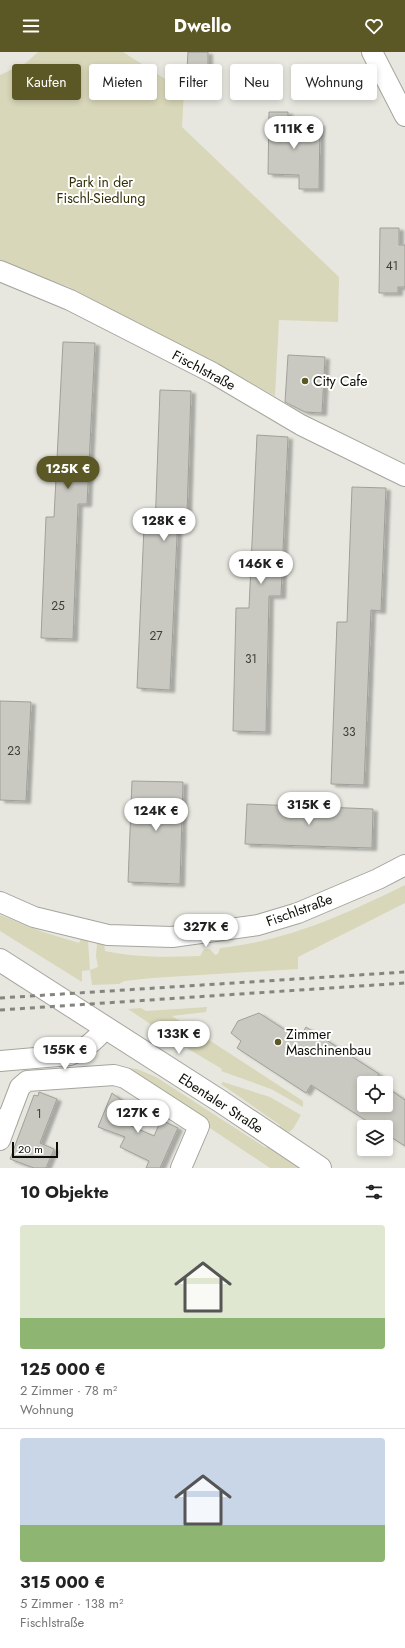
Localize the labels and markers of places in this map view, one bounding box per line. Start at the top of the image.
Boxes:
pin: 111K € [261,116,327,150]
place label: City Cafe [313,371,368,391]
marker: City Cafe [300,376,310,386]
pin: 125K € [35,456,101,490]
pin: 128K € [131,508,197,542]
pin: 146K € [228,551,294,585]
pin: 315K € [276,792,342,826]
pin: 124K € [123,798,189,832]
pin: 327K € [173,914,239,948]
pin: 133K € [146,1021,212,1055]
place label: Zimmer Maschinenbau [286,1024,371,1060]
pin: 155K € [32,1037,98,1071]
marker: Zimmer Maschinenbau [273,1037,283,1047]
pin: 127K € [105,1100,171,1134]

